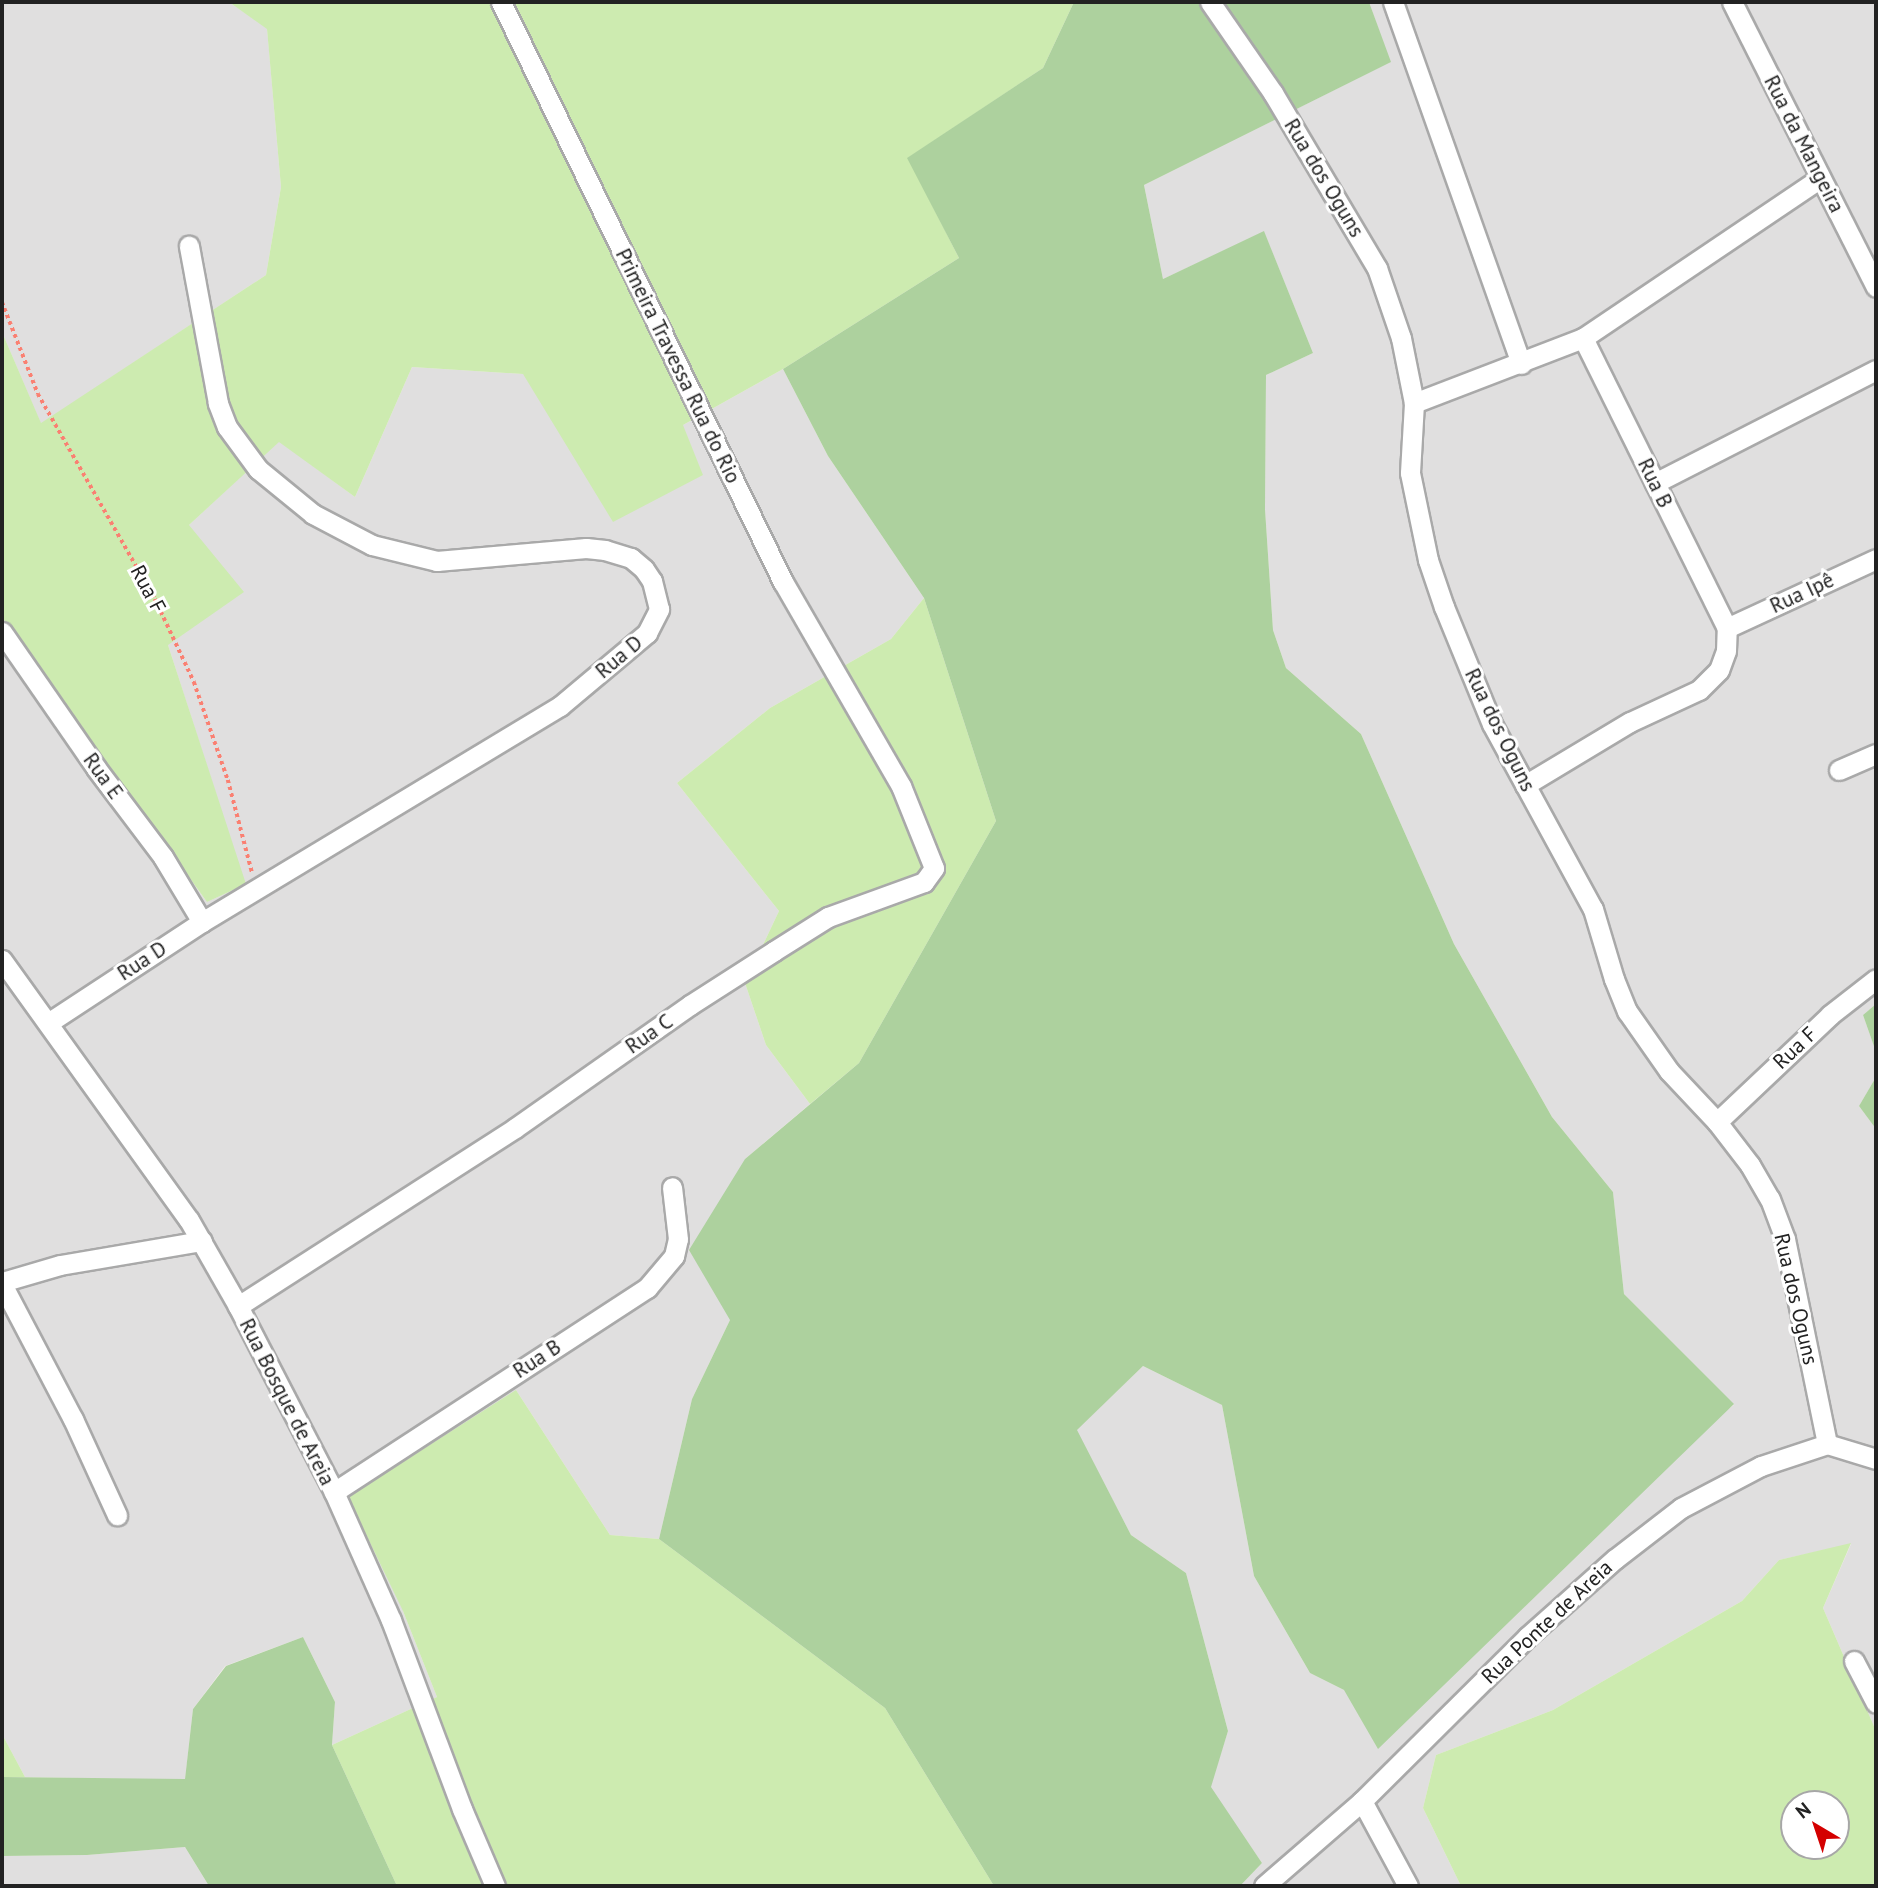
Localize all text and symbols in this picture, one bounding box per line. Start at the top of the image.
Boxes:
street label: Rua da Mangeira [1759,71,1849,217]
street label: Rua dos Oguns [1279,114,1369,242]
street label: Primeira Travessa Rua do Rio [610,244,746,488]
street label: Rua B [1632,454,1678,512]
street label: Rua F [125,561,171,617]
street label: Rua Ipê [1766,567,1838,619]
street label: Rua D [590,630,648,684]
street label: Rua dos Oguns [1459,664,1541,796]
street label: Rua E [78,748,128,804]
street label: Rua D [113,936,171,986]
street label: Rua C [621,1009,677,1059]
street label: Rua F [1768,1022,1822,1074]
street label: Rua dos Oguns [1769,1231,1823,1367]
street label: Rua Bosque de Areia [234,1314,340,1490]
street label: Rua B [508,1334,566,1384]
street label: Rua Ponte de Areia [1476,1555,1618,1689]
north arrow [1780,1790,1850,1860]
text: N [1791,1797,1815,1823]

